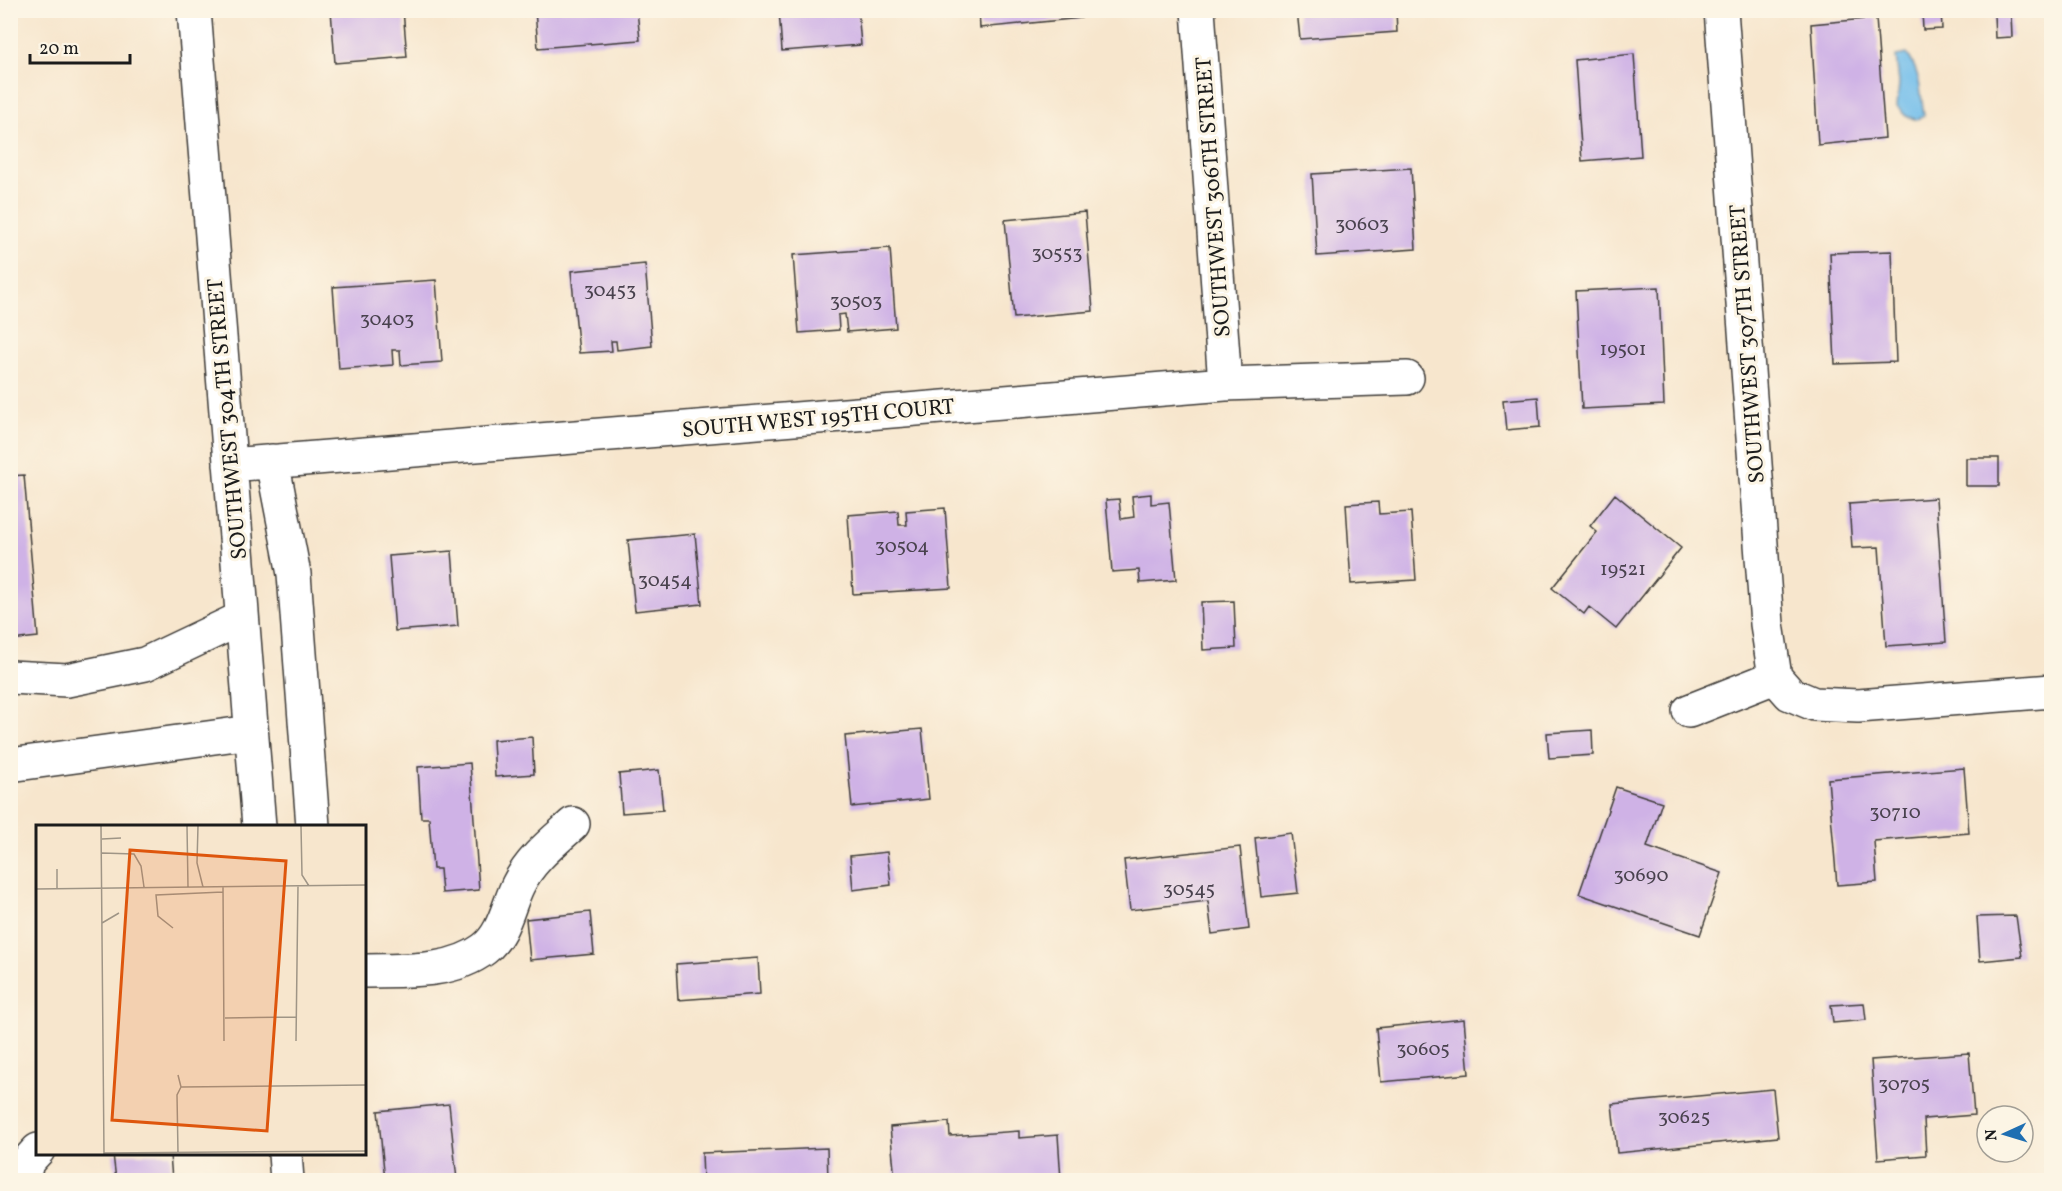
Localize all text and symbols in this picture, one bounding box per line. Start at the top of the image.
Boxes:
scale bar [30,27,130,65]
text: 20 m [39,37,79,62]
street label: SOUTHWEST 306TH STREET [1189,55,1240,338]
street label: SOUTHWEST 307TH STREET [1723,203,1774,484]
house number: 30603 [1335,211,1389,239]
house number: 30553 [1031,240,1083,268]
street label: SOUTHWEST 304TH STREET [201,277,256,561]
house number: 30453 [584,277,636,305]
house number: 30503 [830,288,882,316]
house number: 30403 [360,306,414,334]
house number: 19501 [1600,336,1646,364]
street label: SOUTH WEST 195TH COURT [681,392,956,447]
house number: 30504 [875,533,929,561]
house number: 19521 [1600,556,1646,584]
house number: 30454 [638,567,692,595]
house number: 30710 [1869,799,1921,827]
inset map [36,825,366,1155]
house number: 30690 [1613,862,1669,890]
house number: 30545 [1163,876,1215,904]
house number: 30605 [1396,1036,1450,1064]
house number: 30705 [1878,1071,1930,1099]
house number: 30625 [1658,1104,1710,1132]
north arrow [1975,1104,2035,1164]
text: N [1981,1128,2003,1141]

